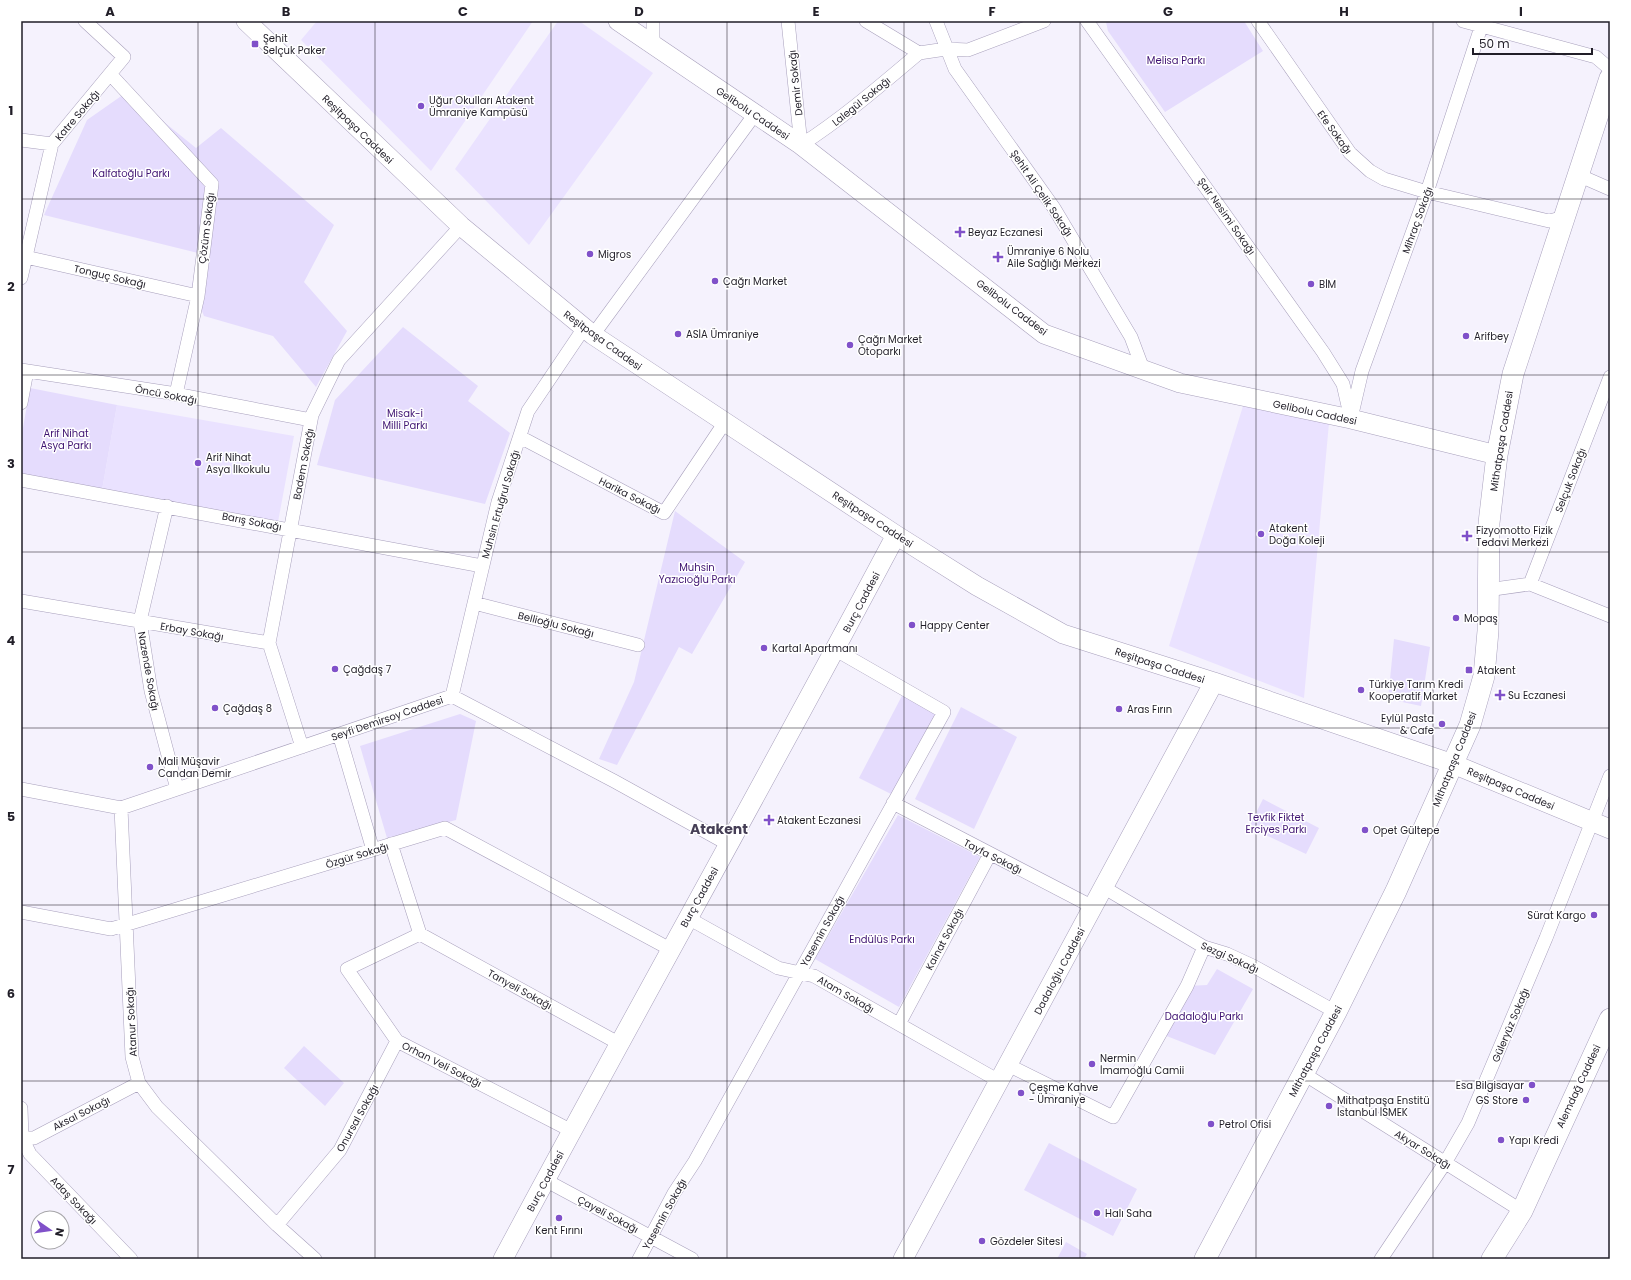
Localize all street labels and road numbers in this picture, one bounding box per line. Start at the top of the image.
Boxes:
street label: Demir Sokağı [785,49,806,116]
street label: Lalegül Sokağı [829,73,894,130]
street label: Gelibolu Caddesi [713,83,792,144]
street label: Katre Sokağı [52,87,103,144]
street label: Reşitpaşa Caddesi [319,91,397,167]
street label: Efe Sokağı [1314,107,1356,157]
street label: Şehit Ali Çelik Sokağı [1007,147,1076,240]
street label: Şair Nesimi Sokağı [1194,175,1259,258]
street label: Mihraç Sokağı [1398,185,1437,256]
street label: Çözüm Sokağı [195,192,218,264]
street label: Tonguç Sokağı [72,261,147,292]
street label: Gelibolu Caddesi [973,276,1050,339]
street label: Reşitpaşa Caddesi [560,307,645,374]
street label: Öncü Sokağı [134,381,198,408]
street label: Mithatpaşa Caddesi [1486,390,1517,492]
street label: Gelibolu Caddesi [1272,396,1358,429]
street label: Badem Sokağı [289,427,318,501]
street label: Selçuk Sokağı [1551,446,1590,515]
street label: Muhsin Ertuğrul Sokağı [478,448,523,560]
street label: Harika Sokağı [596,473,663,518]
street label: Reşitpaşa Caddesi [829,488,916,551]
street label: Barış Sokağı [221,508,283,535]
street label: Burç Caddesi [839,569,884,635]
street label: Bellioğlu Sokağı [516,608,595,641]
street label: Erbay Sokağı [159,619,225,644]
street label: Nazende Sokağı [134,630,163,712]
street label: Reşitpaşa Caddesi [1113,644,1207,687]
street label: Seyfi Demirsoy Caddesi [329,692,445,745]
street label: Mithatpaşa Caddesi [1428,709,1480,809]
street label: Reşitpaşa Caddesi [1465,763,1557,814]
street label: Tayfa Sokağı [961,835,1025,878]
street label: Özgür Sokağı [324,839,391,872]
street label: Burç Caddesi [677,864,722,930]
street label: Yasemin Sokağı [797,893,848,970]
street label: Kainat Sokağı [922,906,967,973]
street label: Dadaloğlu Caddesi [1030,925,1089,1017]
street label: Sezgi Sokağı [1198,938,1261,977]
street label: Tanyeli Sokağı [485,966,555,1013]
street label: Atam Sokağı [814,972,877,1017]
street label: Güleryüz Sokağı [1488,986,1533,1065]
street label: Atanur Sokağı [122,987,141,1057]
street label: Mithatpaşa Caddesi [1285,1003,1346,1100]
street label: Orhan Veli Sokağı [399,1038,484,1091]
street label: Alemdağ Caddesi [1553,1042,1604,1130]
street label: Onursal Sokağı [333,1082,382,1155]
street label: Aksal Sokağı [50,1093,112,1134]
street label: Akyar Sokağı [1392,1126,1454,1173]
street label: Burç Caddesi [523,1148,568,1214]
street label: Adaş Sokağı [47,1173,100,1228]
street label: Yasemin Sokağı [639,1176,690,1253]
street label: Çayeli Sokağı [575,1192,641,1237]

